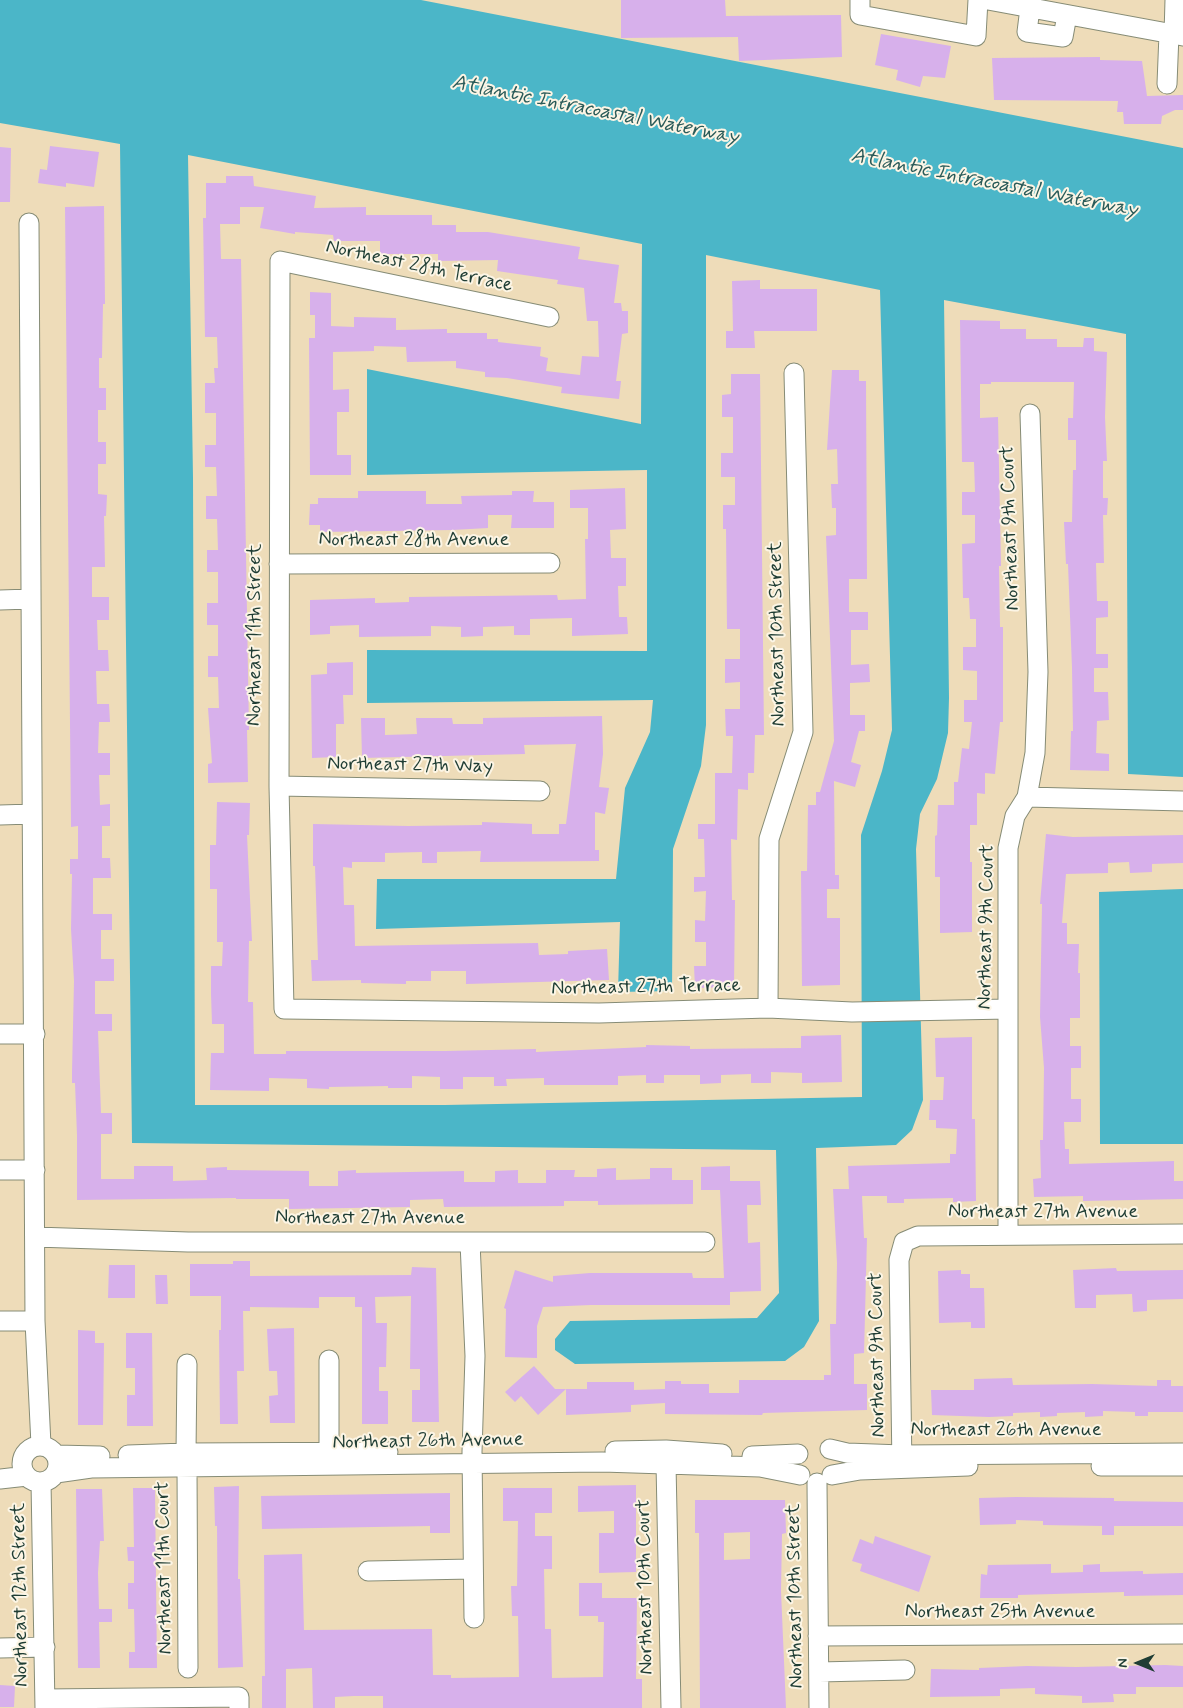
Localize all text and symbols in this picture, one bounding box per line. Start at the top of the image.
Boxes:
water label: Atlantic Intracoastal Waterway [450,71,740,151]
water label: Atlantic Intracoastal Waterway [849,144,1139,224]
street label: Northeast 28th Terrace [323,235,515,299]
street label: Northeast 9th Court [996,445,1026,611]
street label: Northeast 28th Avenue [319,529,509,553]
street label: Northeast 10th Street [764,541,792,727]
street label: Northeast 11th Street [244,544,268,726]
street label: Northeast 27th Way [327,753,493,779]
street label: Northeast 9th Court [974,844,1000,1010]
street label: Northeast 27th Terrace [551,974,741,1002]
street label: Northeast 27th Avenue [948,1201,1138,1225]
street label: Northeast 27th Avenue [275,1207,465,1231]
street label: Northeast 9th Court [865,1272,891,1438]
street label: Northeast 26th Avenue [910,1419,1102,1443]
street label: Northeast 26th Avenue [332,1428,524,1456]
street label: Northeast 11th Court [151,1481,179,1655]
street label: Northeast 10th Court [632,1499,660,1675]
street label: Northeast 12th Street [7,1503,35,1687]
street label: Northeast 10th Street [782,1503,810,1689]
street label: Northeast 25th Avenue [905,1601,1095,1625]
north arrow [1113,1638,1163,1688]
text: N [1114,1658,1132,1668]

